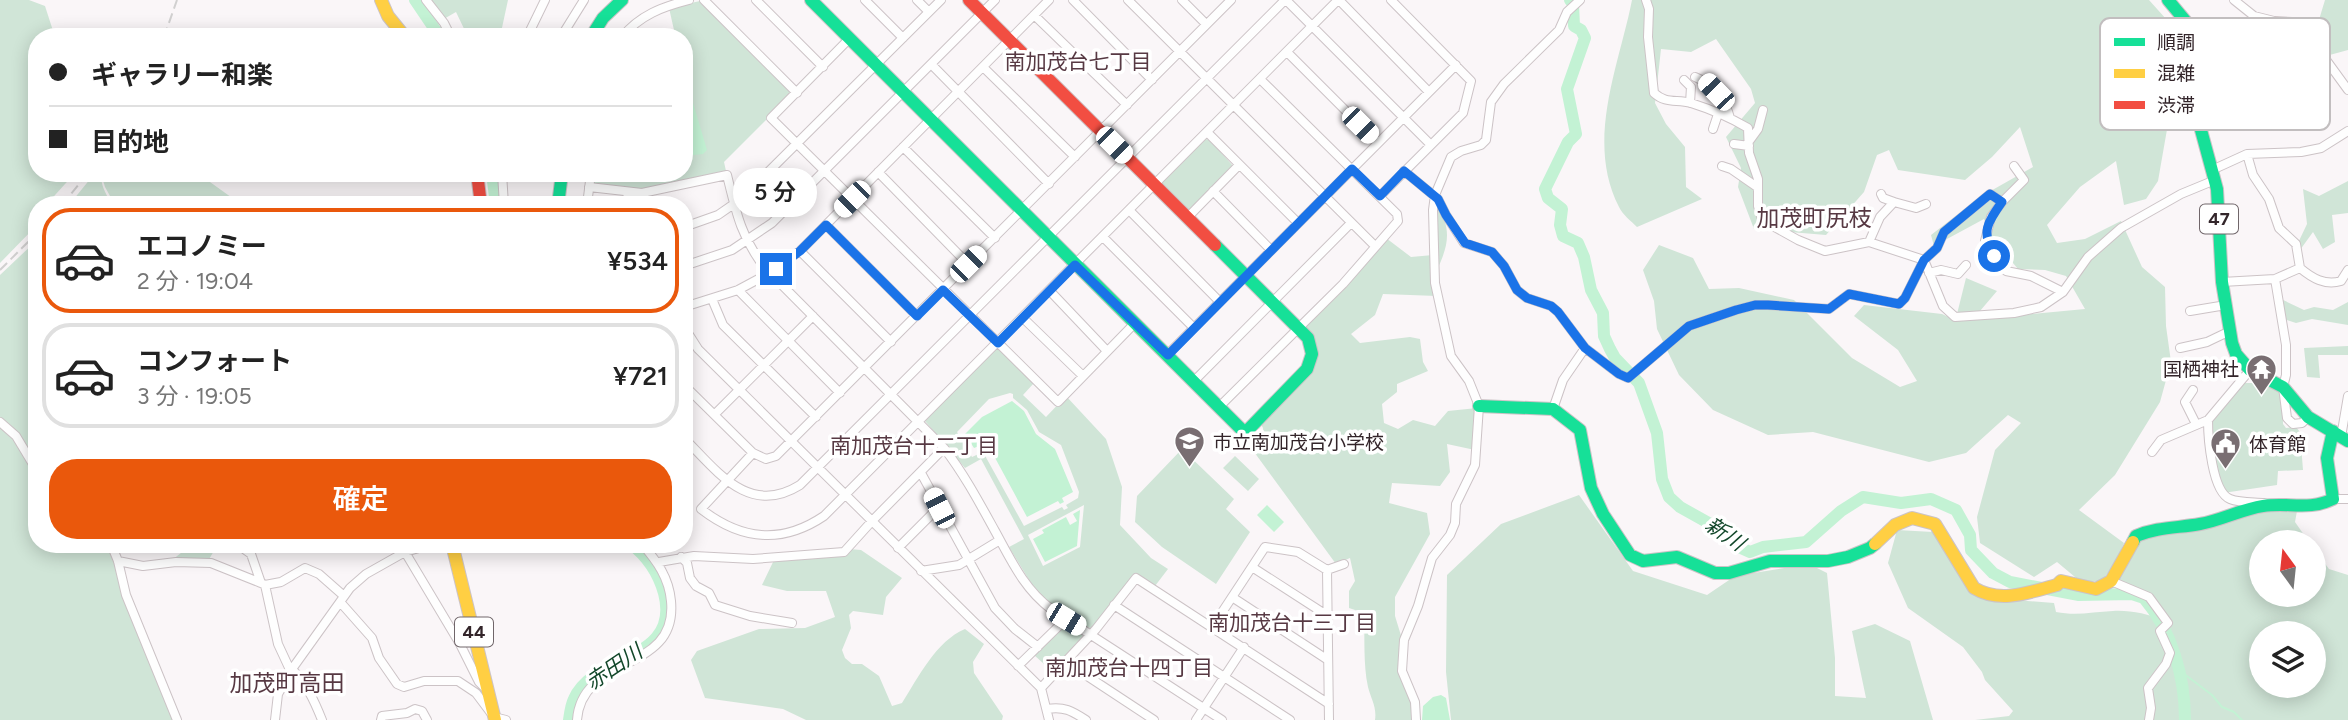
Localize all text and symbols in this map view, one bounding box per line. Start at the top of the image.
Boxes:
legend [2100,18,2330,130]
text: 順調 [2157,31,2195,54]
district label: 南加茂台七丁目 [1005,49,1152,74]
text: ギャラリー和楽 [91,59,273,91]
text: 混雑 [2157,62,2195,85]
car [1694,70,1739,114]
text: 渋滞 [2157,94,2195,117]
car [1338,103,1383,147]
car [1092,123,1137,167]
text: 目的地 [91,126,169,158]
callout: 5 分 [734,168,818,216]
car [830,177,875,221]
text: 5 分 [754,178,796,206]
district label: 加茂町尻枝 [1757,204,1872,232]
road number: 47 [2200,204,2238,233]
icon: car [53,229,116,292]
text: エコノミー [137,230,267,262]
route start [1978,240,2010,272]
car [946,242,991,286]
text: ¥534 [607,245,668,277]
route end [760,253,792,285]
text: 2 分 · 19:04 [137,267,253,295]
icon: car [53,344,116,407]
text: コンフォート [137,345,292,377]
temple icon: 国栖神社 [2245,352,2279,396]
place label: 国栖神社 [2163,358,2239,381]
text: ¥721 [613,360,668,392]
text: 3 分 · 19:05 [137,382,252,410]
school or university icon: 市立南加茂台小学校 [1173,425,1207,469]
public building icon: 体育館 [2209,427,2243,471]
place label: 市立南加茂台小学校 [1213,431,1384,454]
district label: 南加茂台十二丁目 [830,433,998,458]
place label: 体育館 [2249,433,2306,456]
button: 確定 [49,459,672,539]
car [921,485,958,531]
water label: 新川 [1701,511,1751,557]
north arrow [2249,530,2326,607]
map controls [2249,530,2326,698]
car [1043,599,1090,639]
district label: 南加茂台十三丁目 [1208,610,1376,635]
road number: 44 [455,618,493,646]
button: layers [2249,621,2326,698]
water label: 赤田川 [581,637,648,695]
district label: 南加茂台十四丁目 [1045,655,1213,680]
district label: 加茂町高田 [230,669,345,697]

